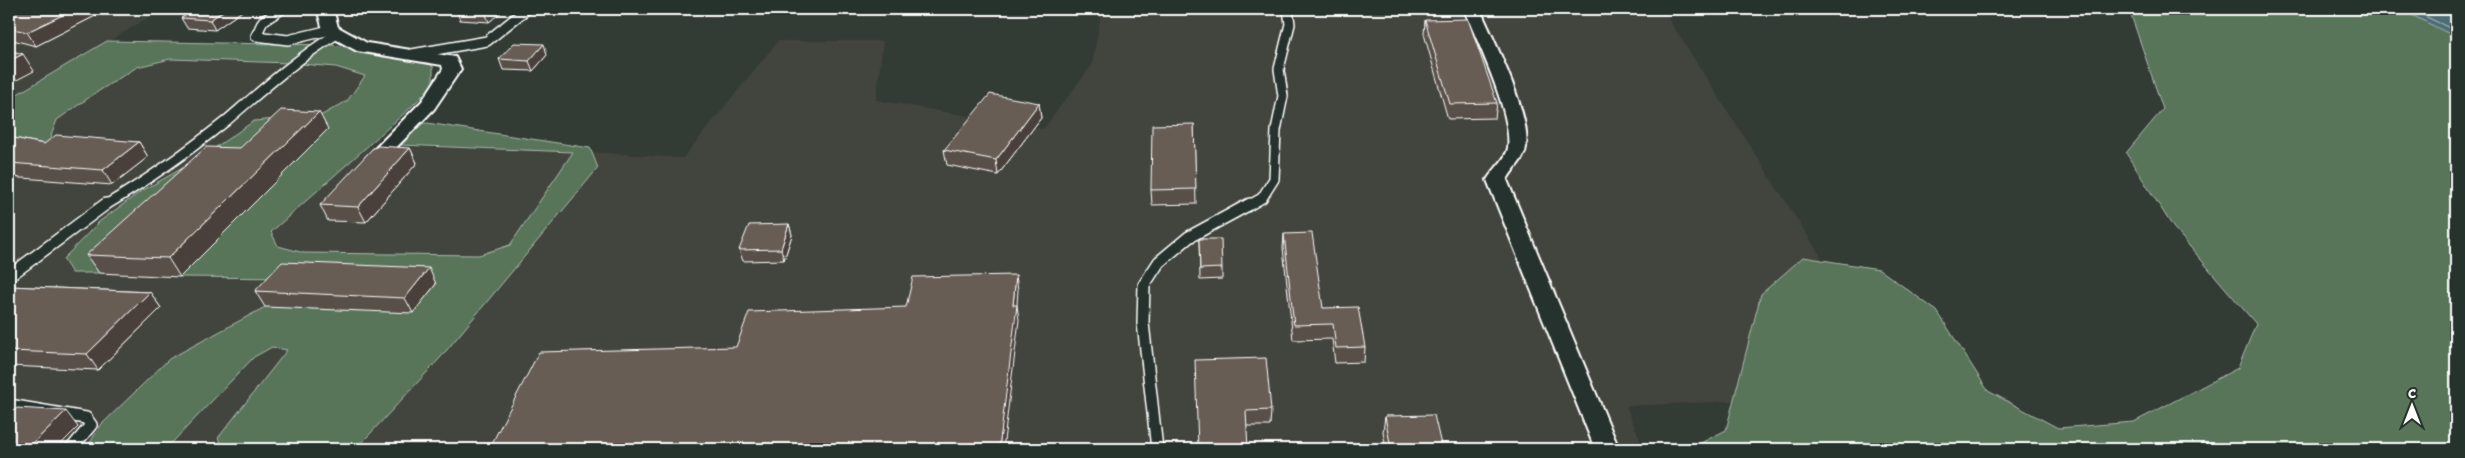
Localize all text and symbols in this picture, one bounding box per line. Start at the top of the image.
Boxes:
north arrow [2388,380,2438,430]
text: С [2408,384,2416,402]

